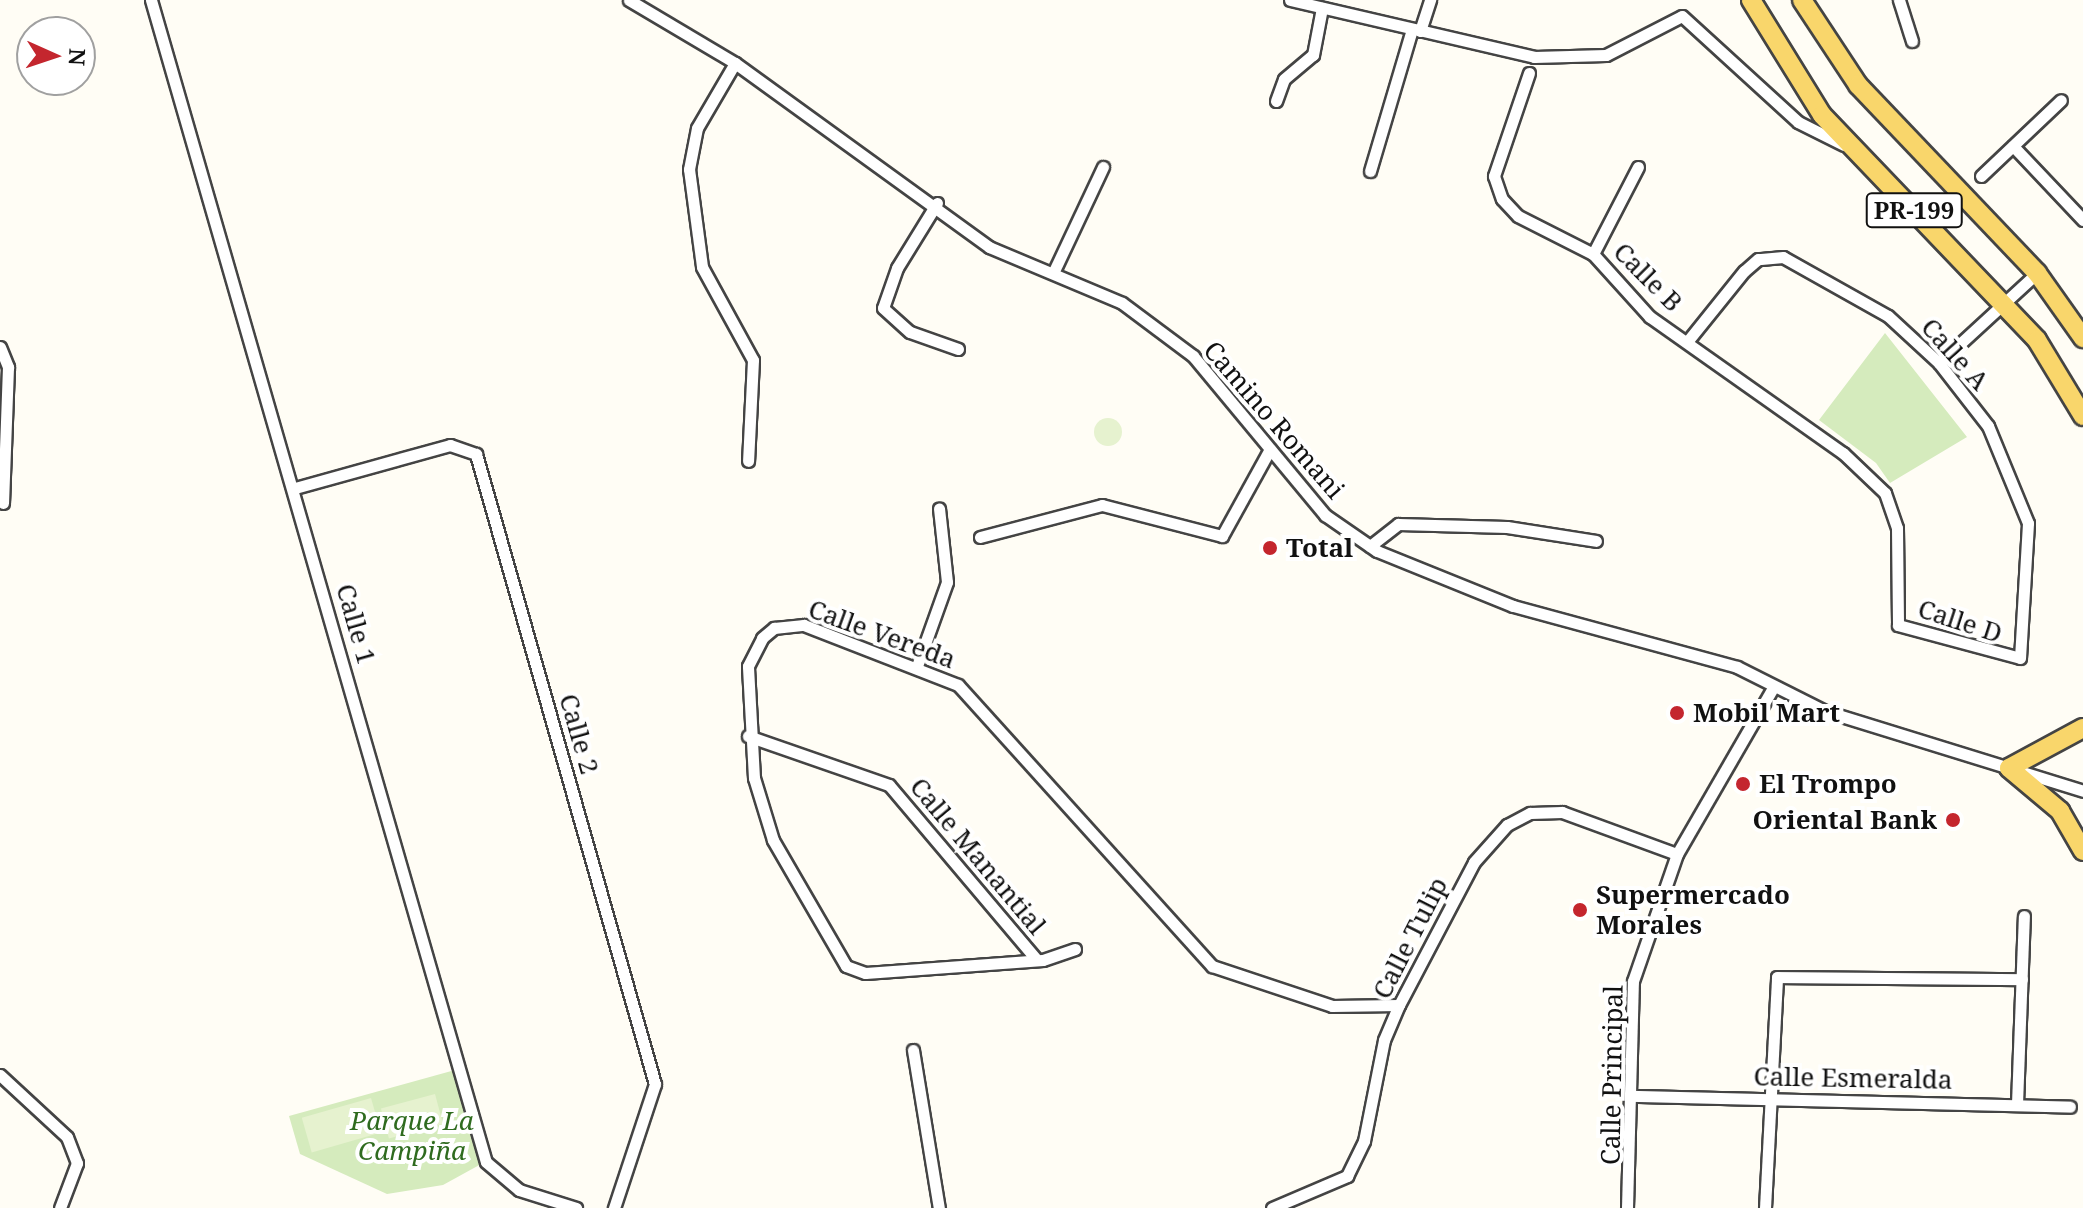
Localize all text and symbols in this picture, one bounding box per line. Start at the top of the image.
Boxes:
north arrow [16,16,96,96]
text: N [63,48,93,67]
road number: PR-199 [1864,190,1964,230]
street label: Calle B [1607,236,1689,318]
street label: Calle A [1915,312,1995,396]
street label: Camino Romani [1197,335,1351,505]
place label: Total [1286,532,1353,564]
marker: Total [1261,539,1279,557]
street label: Calle 1 [330,580,382,668]
street label: Calle Vereda [804,593,960,675]
street label: Calle D [1914,593,2006,649]
street label: Calle 2 [553,690,605,778]
place label: Mobil Mart [1693,697,1840,729]
marker: Mobil Mart [1668,704,1686,722]
place label: El Trompo [1759,768,1897,800]
street label: Calle Manantial [903,771,1053,941]
marker: El Trompo [1734,775,1752,793]
place label: Oriental Bank [1753,804,1937,836]
marker: Oriental Bank [1944,811,1962,829]
street label: Calle Tulip [1366,872,1454,1004]
place label: Supermercado Morales [1596,879,1790,940]
marker: Supermercado Morales [1571,901,1589,919]
street label: Calle Principal [1595,985,1629,1165]
street label: Calle Esmeralda [1753,1061,1953,1095]
park label: Parque La Campiña [350,1105,474,1166]

